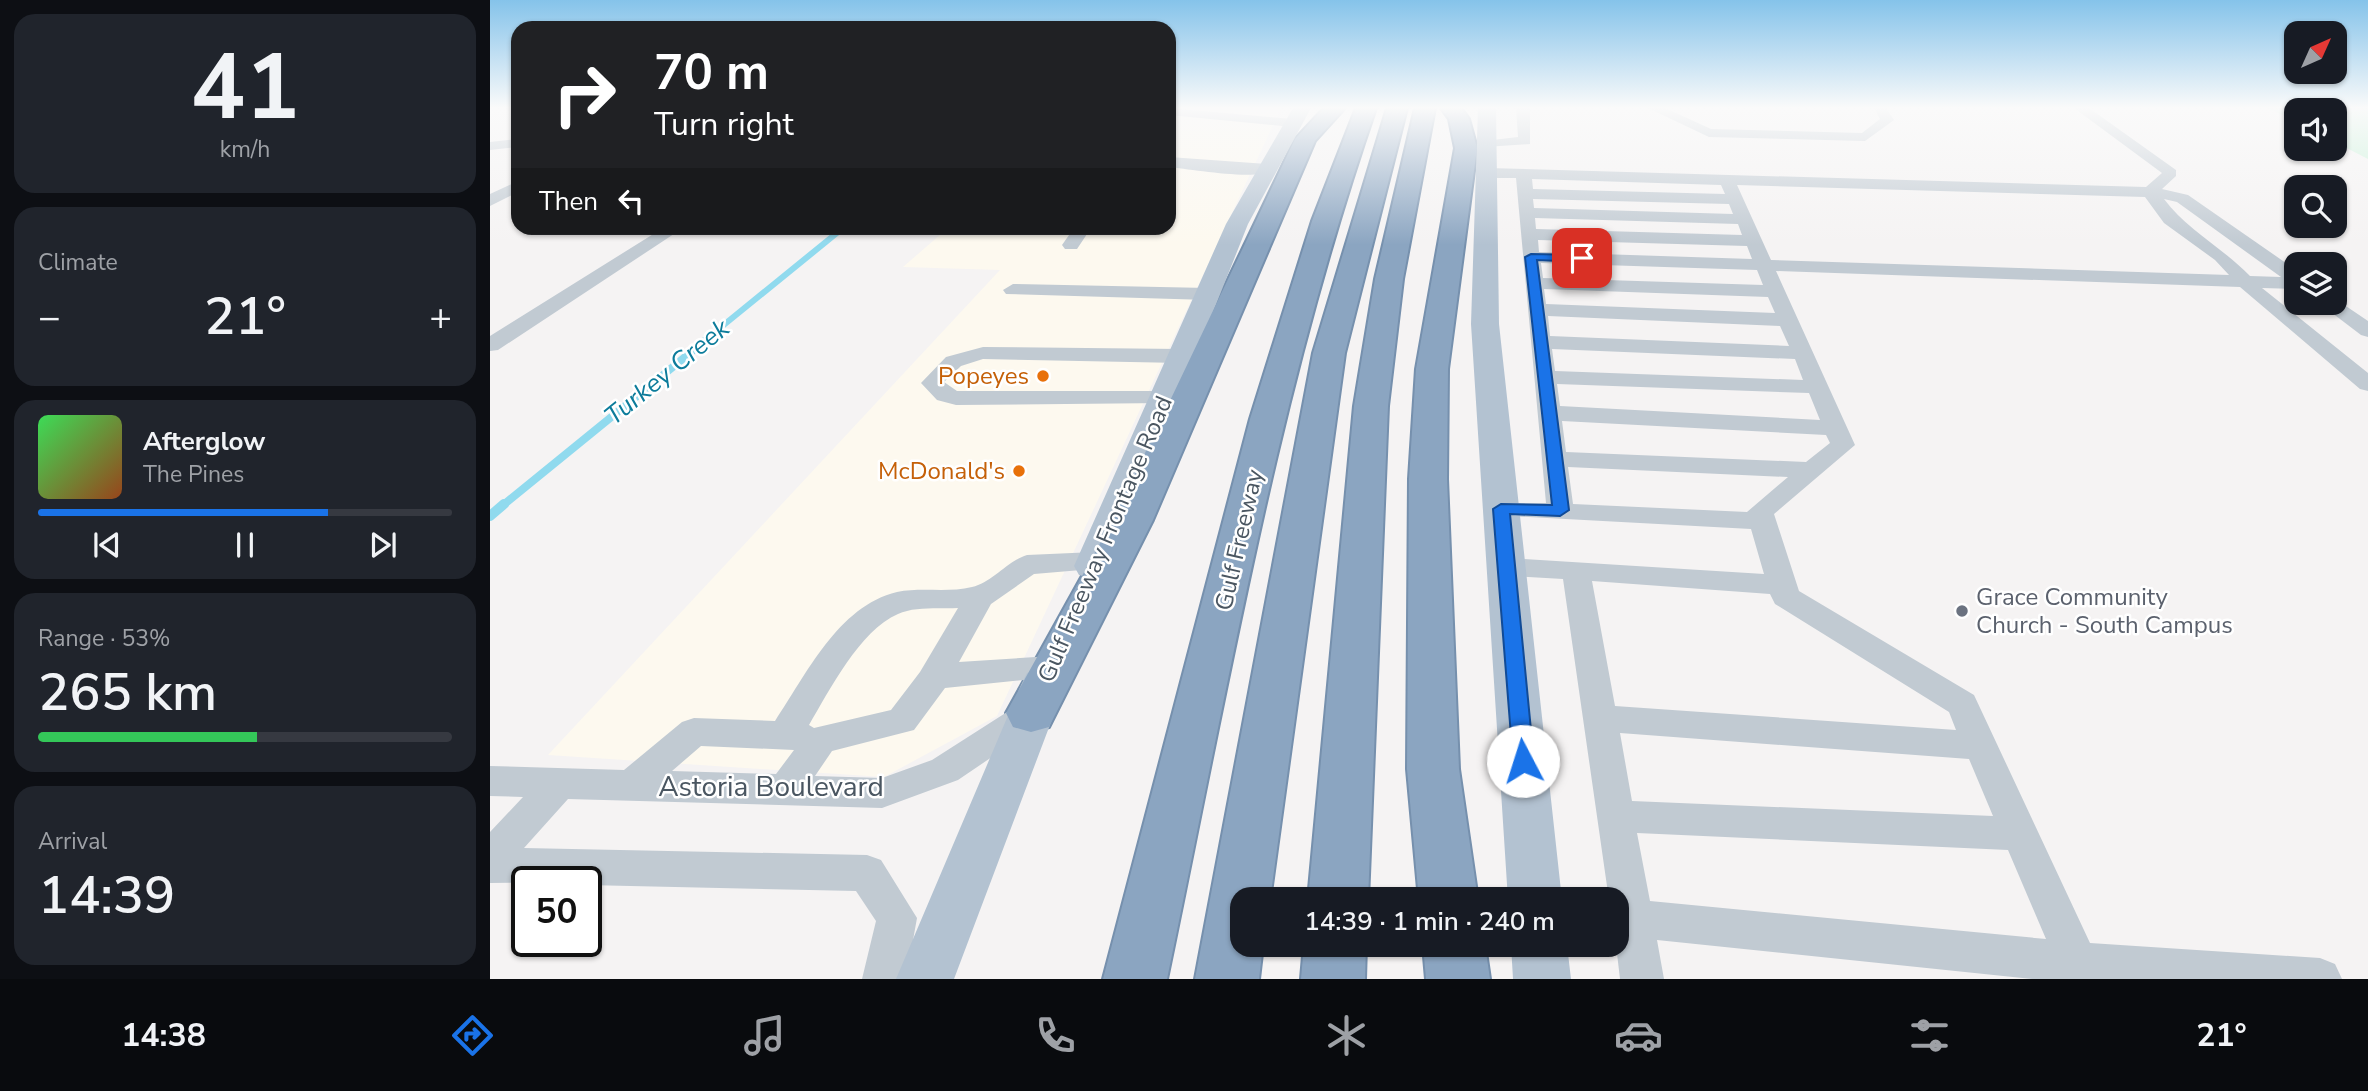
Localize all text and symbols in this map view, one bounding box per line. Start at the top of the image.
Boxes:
north arrow [2284,21,2347,84]
map controls [2284,21,2347,315]
text: 41 [190,26,300,150]
text: 70 m [654,39,769,106]
icon: right [539,49,630,140]
button: sound [2284,98,2347,161]
text: Turn right [654,103,794,146]
text: km/h [220,134,270,165]
button: search [2284,175,2347,238]
icon: left [612,182,650,220]
text: Then [539,184,598,219]
pin [1552,228,1612,288]
icon: arrive [1563,239,1601,277]
text: Climate [38,247,118,278]
button: layers [2284,252,2347,315]
text: 21° [204,281,286,352]
text: − [38,292,61,343]
text: + [429,292,452,343]
water label: Turkey Creek [597,310,738,433]
place label: Popeyes [938,360,1029,392]
marker: Popeyes [1035,368,1051,384]
street label: Gulf Freeway Frontage Road [1030,391,1180,687]
text: Afterglow [143,424,266,459]
place label: McDonald's [878,455,1005,487]
text: The Pines [143,459,244,490]
marker: McDonald's [1011,463,1027,479]
street label: Gulf Freeway [1207,466,1271,614]
icon: previous [88,526,126,564]
icon: pause [226,526,264,564]
icon: next [364,526,402,564]
place label: Grace Community Church - South Campus [1976,581,2233,641]
marker: Grace Community Church - South Campus [1954,603,1970,619]
text: Range · 53% [38,623,170,654]
text: 265 km [38,657,217,728]
position arrow [1486,724,1560,798]
street label: Astoria Boulevard [658,768,884,806]
text: Arrival [38,826,107,857]
text: 14:39 [38,860,175,931]
speed limit sign: 50 [511,866,602,957]
text: 14:39 · 1 min · 240 m [1304,904,1555,939]
icon: directions [448,1011,497,1060]
icon: music [740,1011,789,1060]
icon: phone [1031,1011,1080,1060]
icon: climate [1322,1011,1371,1060]
icon: car [1614,1011,1663,1060]
icon: filters [1905,1011,1954,1060]
text: 14:38 [121,1014,206,1057]
text: 21° [2196,1014,2247,1057]

